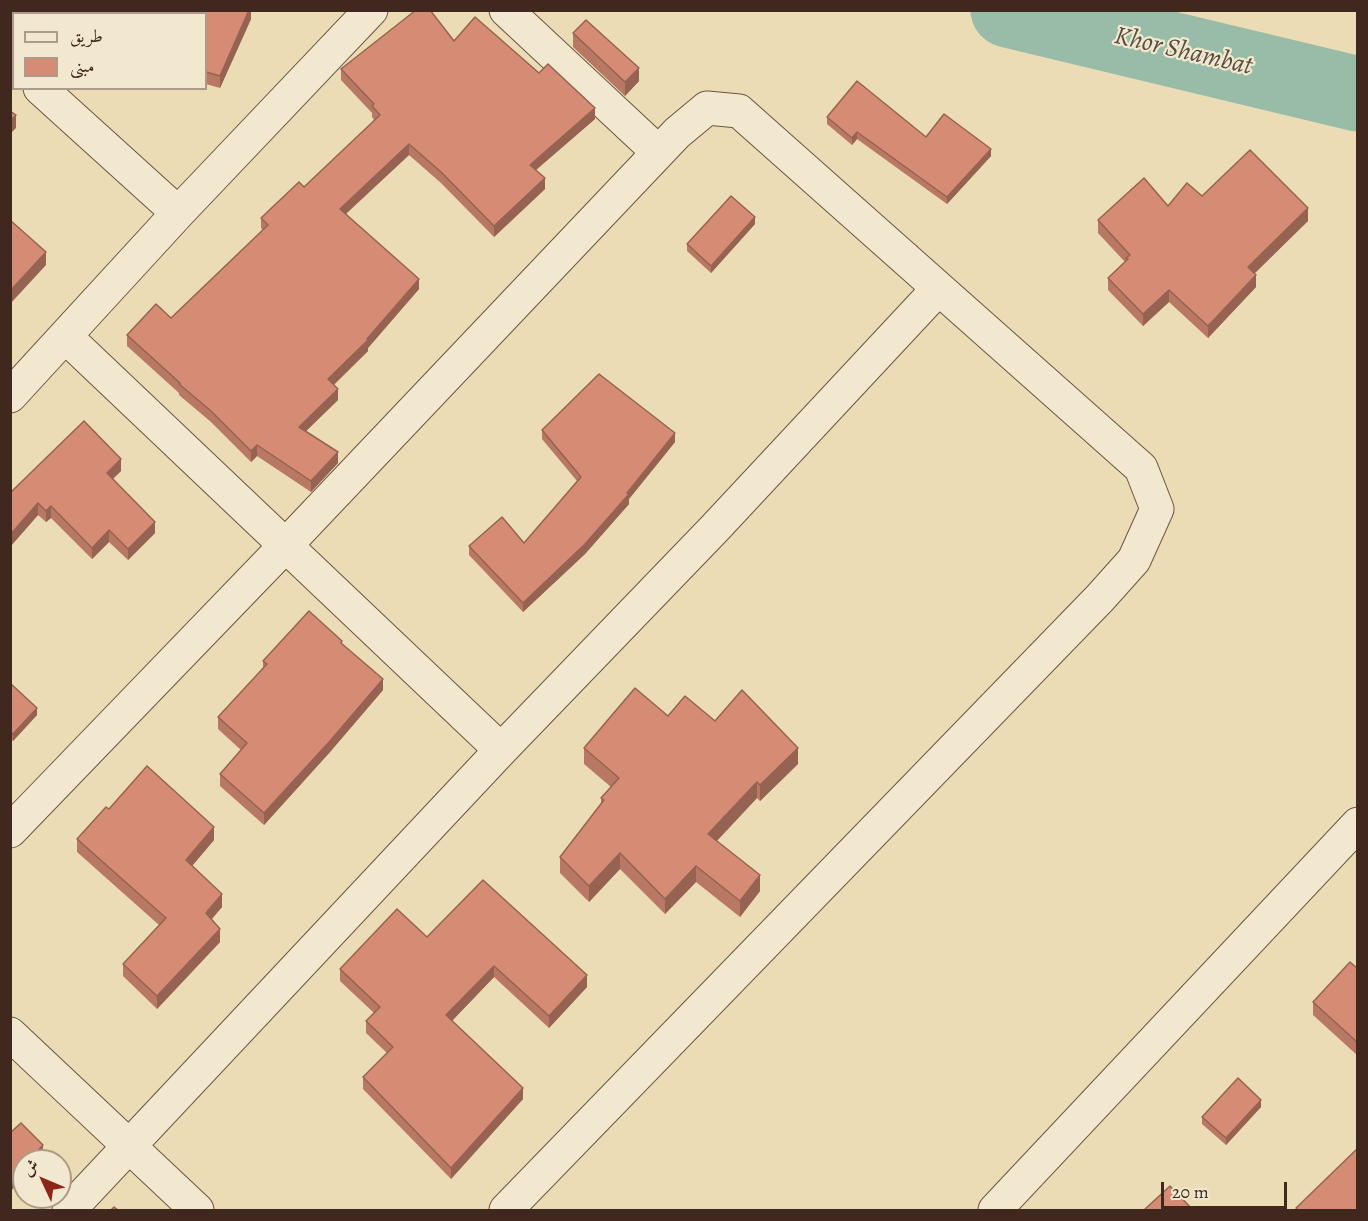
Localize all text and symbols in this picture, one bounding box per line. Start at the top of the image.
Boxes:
legend [12,12,207,90]
water label: Khor Shambat [1111,21,1255,83]
text: طريق [70,24,103,48]
text: مبنى [70,54,95,78]
north arrow [12,1149,72,1209]
text: ش [17,1155,44,1181]
scale bar [1164,1170,1290,1208]
text: 20 m [1172,1180,1209,1204]

